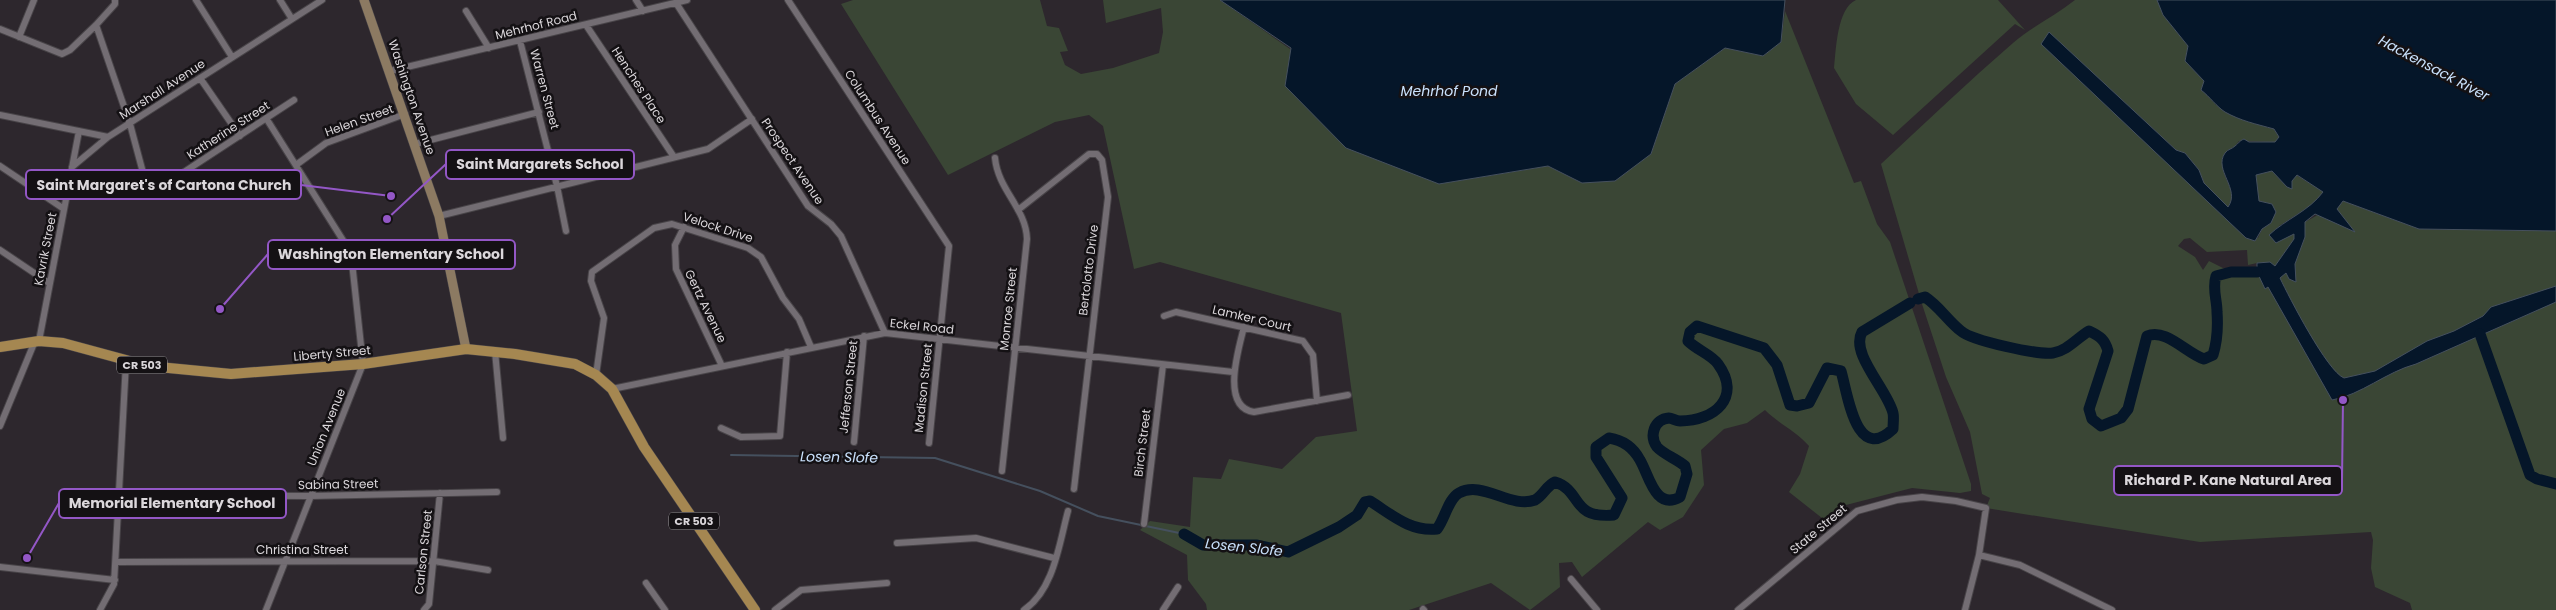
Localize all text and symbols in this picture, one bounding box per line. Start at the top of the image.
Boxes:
street label: Mehrhof Road [493,7,579,43]
water label: Hackensack River [2375,30,2494,106]
street label: Washington Avenue [384,37,440,157]
street label: Henches Place [608,43,670,127]
street label: Warren Street [526,47,564,131]
street label: Marshall Avenue [116,55,208,123]
street label: Columbus Avenue [841,66,915,168]
water label: Mehrhof Pond [1400,81,1498,101]
street label: Katherine Street [183,97,273,163]
street label: Helen Street [322,100,396,140]
street label: Prospect Avenue [758,114,828,208]
callout: Saint Margarets School [446,150,634,179]
text: Saint Margarets School [456,154,624,174]
callout: Saint Margaret's of Cartona Church [26,170,301,199]
text: Saint Margaret's of Cartona Church [37,175,291,195]
street label: Velock Drive [681,208,755,246]
street label: Kavrik Street [30,211,60,287]
street label: Bertolotto Drive [1074,223,1102,317]
callout: Washington Elementary School [268,240,515,269]
text: Washington Elementary School [278,244,504,264]
street label: Gertz Avenue [681,267,731,345]
street label: Monroe Street [995,267,1021,351]
street label: Lamker Court [1211,301,1293,335]
street label: Eckel Road [889,314,955,338]
street label: Jefferson Street [835,340,861,434]
street label: Liberty Street [293,341,371,365]
street label: Madison Street [910,343,936,433]
road number: CR 503 [117,356,167,374]
street label: Union Avenue [303,386,349,468]
street label: Birch Street [1129,408,1155,478]
water label: Losen Slofe [800,446,878,468]
callout: Richard P. Kane Natural Area [2114,466,2342,495]
text: Richard P. Kane Natural Area [2124,470,2332,490]
street label: Sabina Street [298,475,378,493]
callout: Memorial Elementary School [59,489,286,518]
text: Memorial Elementary School [69,493,275,513]
street label: State Street [1786,500,1850,558]
street label: Carlson Street [410,509,436,595]
road number: CR 503 [669,512,719,530]
water label: Losen Slofe [1204,533,1284,561]
street label: Christina Street [256,541,348,558]

